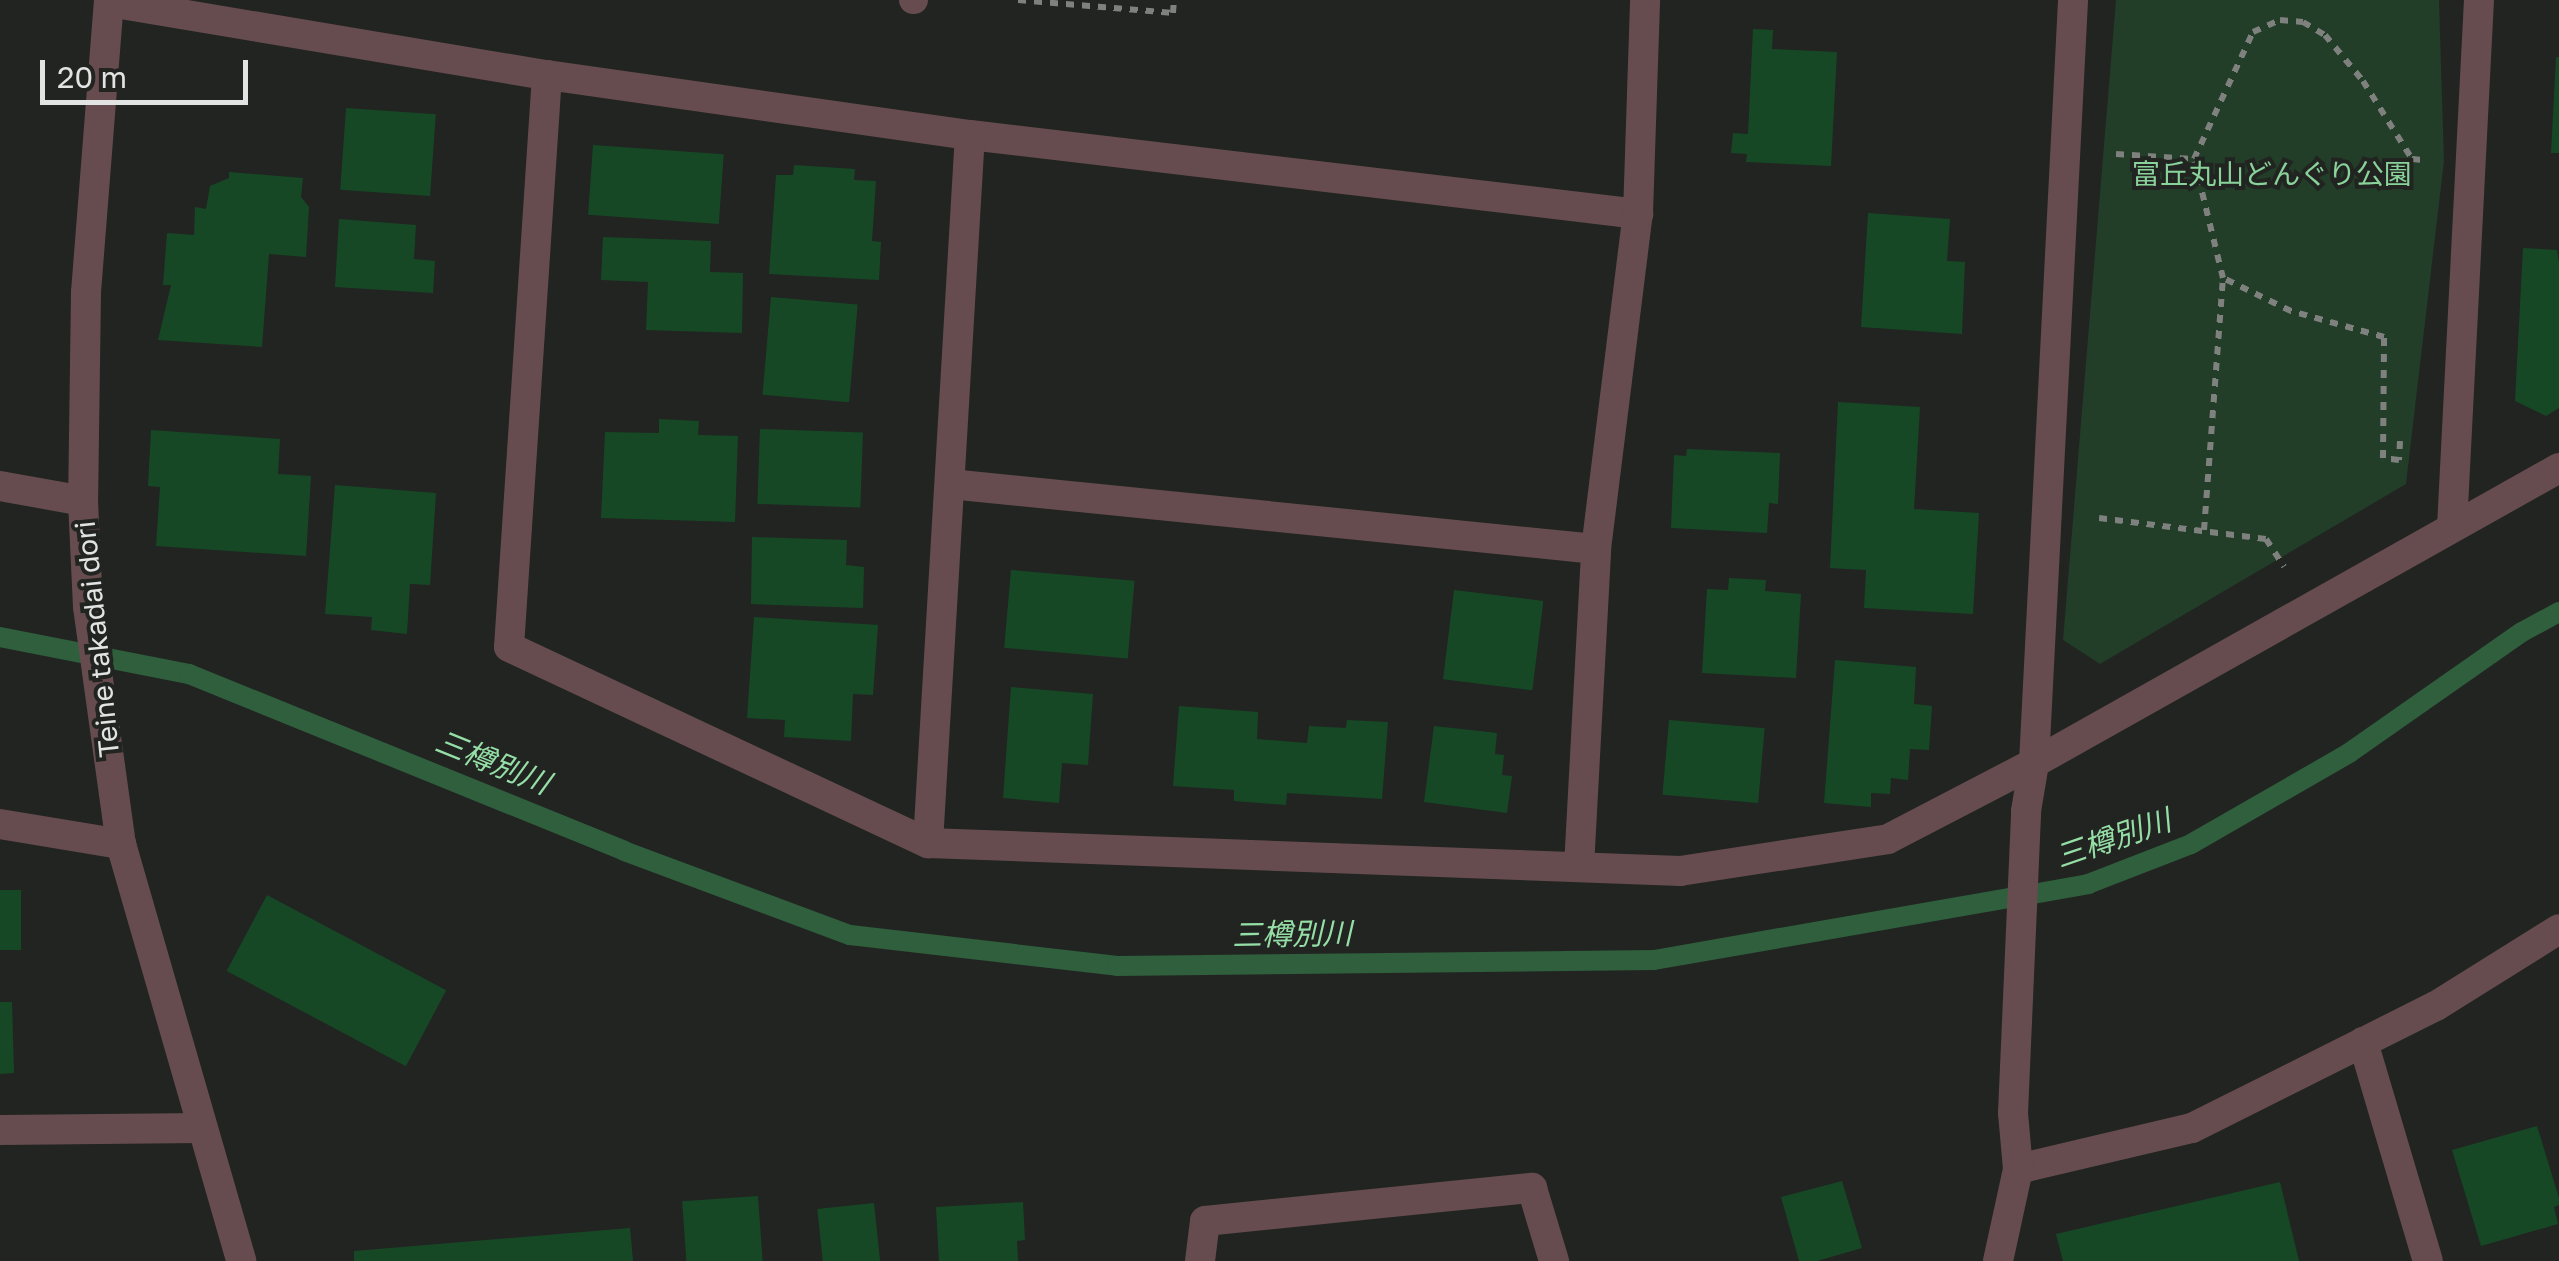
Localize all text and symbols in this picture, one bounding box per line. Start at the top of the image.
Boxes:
scale bar [45,40,252,102]
text: 20 m [57,59,127,95]
park label: 富丘丸山どんぐり公園 [2132,157,2412,191]
street label: Teine takadai dori [68,519,126,759]
water label: 三樽別川 [431,723,555,801]
water label: 三樽別川 [2050,801,2176,875]
water label: 三樽別川 [1232,915,1352,953]

